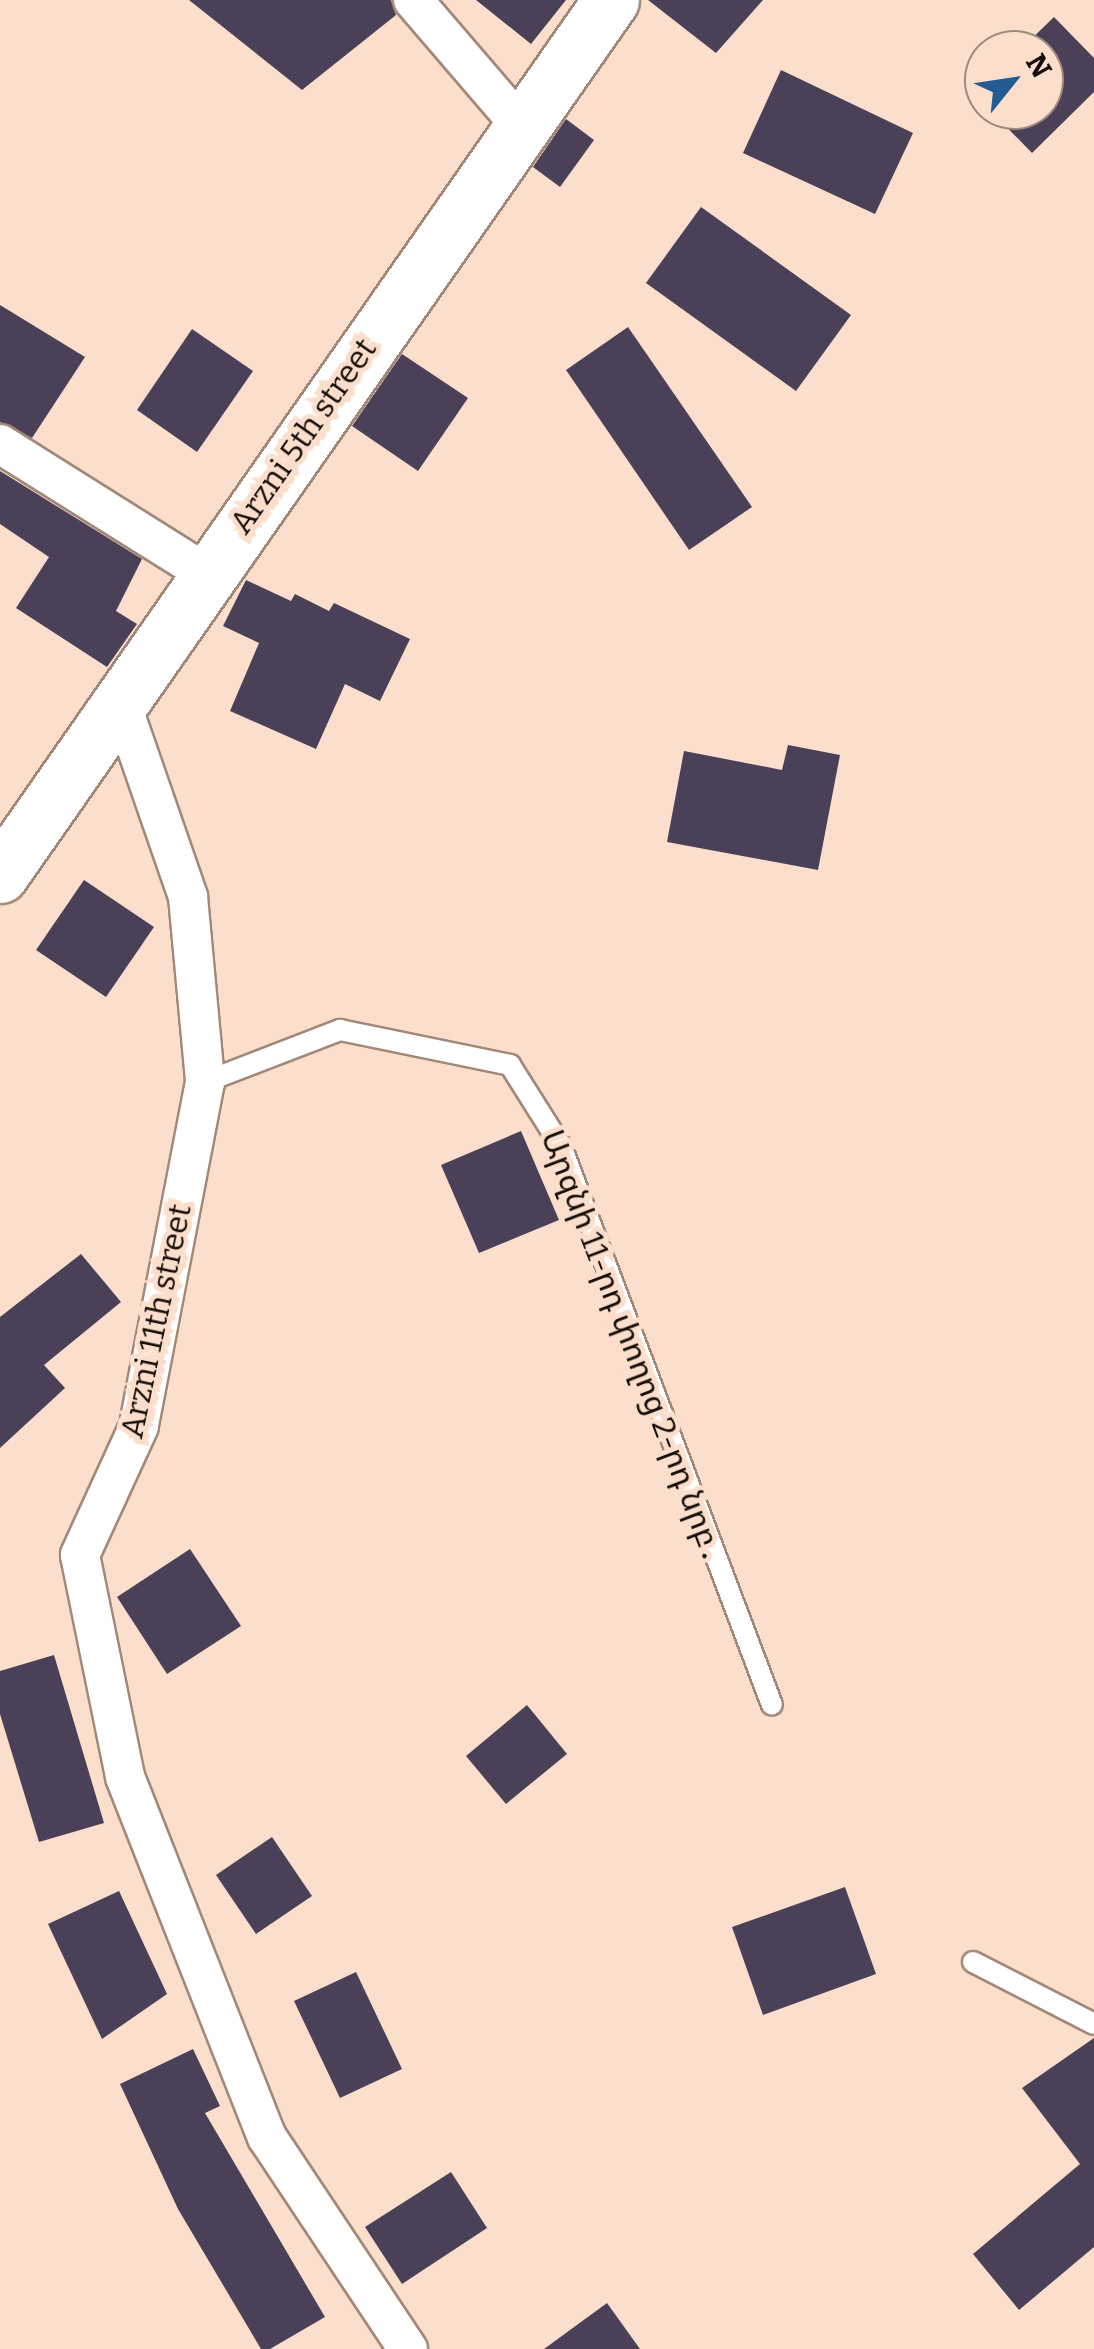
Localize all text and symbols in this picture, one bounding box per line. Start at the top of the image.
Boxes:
north arrow [964,30,1064,130]
text: N [1019,48,1058,83]
street label: Arzni 5th street [222,331,384,541]
street label: Արզնի 11-րդ փողոց 2-րդ նրբ․ [533,1125,733,1567]
street label: Arzni 11th street [112,1201,200,1441]

